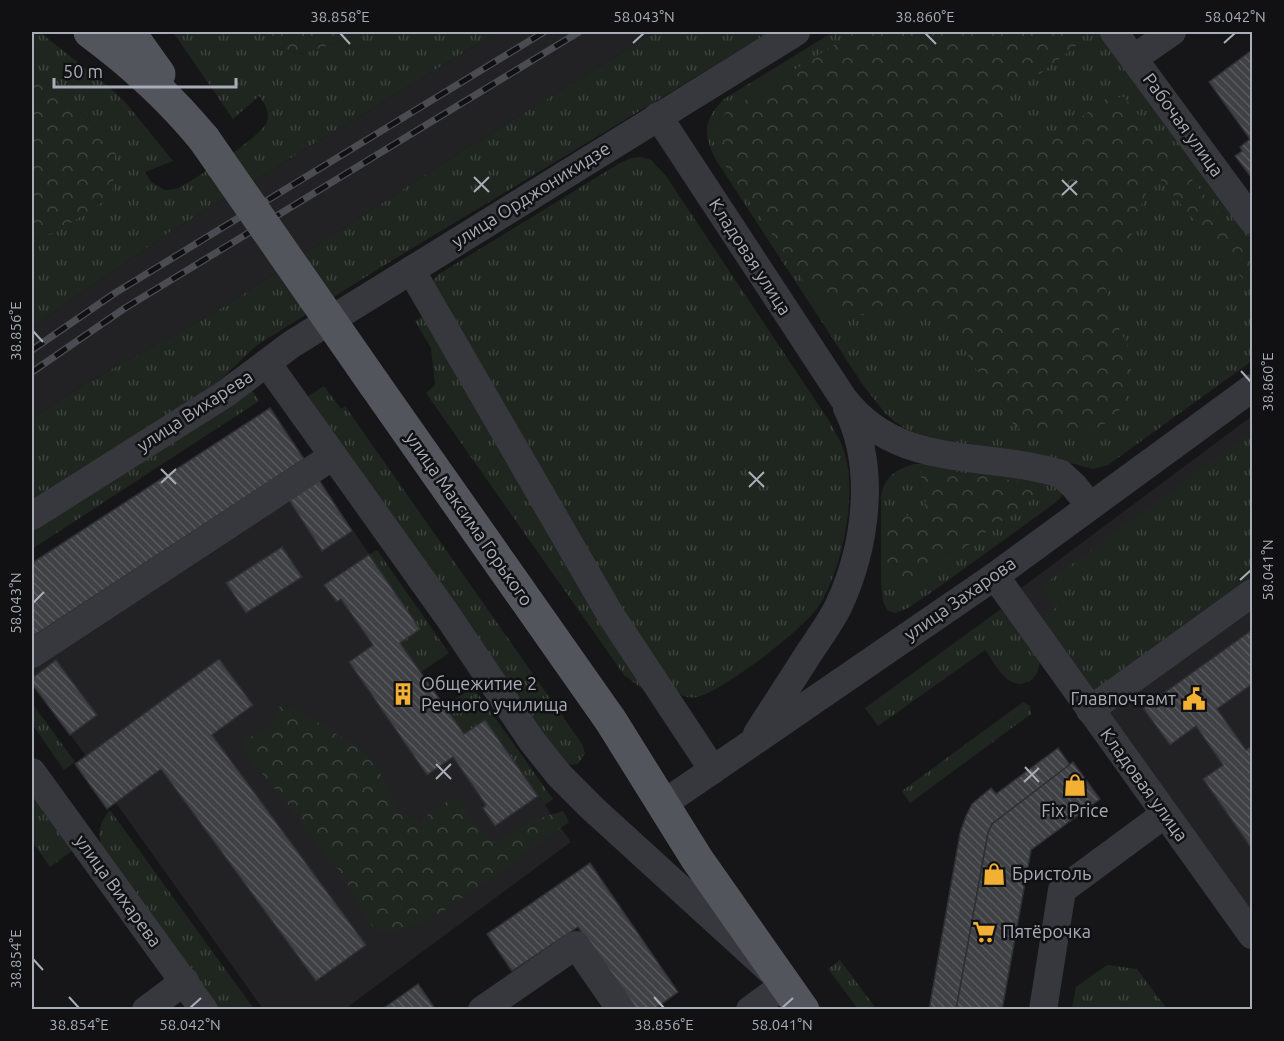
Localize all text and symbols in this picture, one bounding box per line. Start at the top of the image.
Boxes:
text: 38.858°E [310,8,370,25]
text: 58.043°N [613,8,675,25]
text: 38.860°E [895,8,955,25]
text: 58.042°N [1204,8,1266,25]
scale bar [54,51,236,89]
text: 50 m [63,61,103,81]
street label: Рабочая улица [1140,69,1228,180]
street label: улица Орджоникидзе [448,137,613,251]
street label: Кладовая улица [706,195,796,318]
text: 38.856°E [7,301,24,361]
text: 38.860°E [1259,352,1276,412]
street label: улица Вихарева [133,365,256,455]
street label: улица Максима Горького [402,428,538,609]
text: 58.041°N [1259,539,1276,601]
street label: улица Захарова [900,552,1019,644]
text: 58.043°N [7,572,24,634]
place label: Общежитие 2 Речного училища [421,673,568,714]
building icon: Общежитие 2 Речного училища [390,681,416,707]
public building icon: Главпочтамт [1181,686,1207,712]
place label: Главпочтамт [1070,688,1176,708]
street label: Кладовая улица [1097,724,1192,845]
shop icon: Fix Price [1062,772,1088,798]
place label: Fix Price [1041,800,1109,820]
street label: улица Вихарева [71,831,166,950]
shop icon: Бристоль [981,861,1007,887]
place label: Бристоль [1012,863,1091,883]
supermarket icon: Пятёрочка [971,919,997,945]
place label: Пятёрочка [1002,921,1091,941]
text: 38.854°E [7,929,24,989]
text: 38.854°E [49,1016,109,1033]
text: 58.042°N [159,1016,221,1033]
text: 38.856°E [634,1016,694,1033]
text: 58.041°N [751,1016,813,1033]

